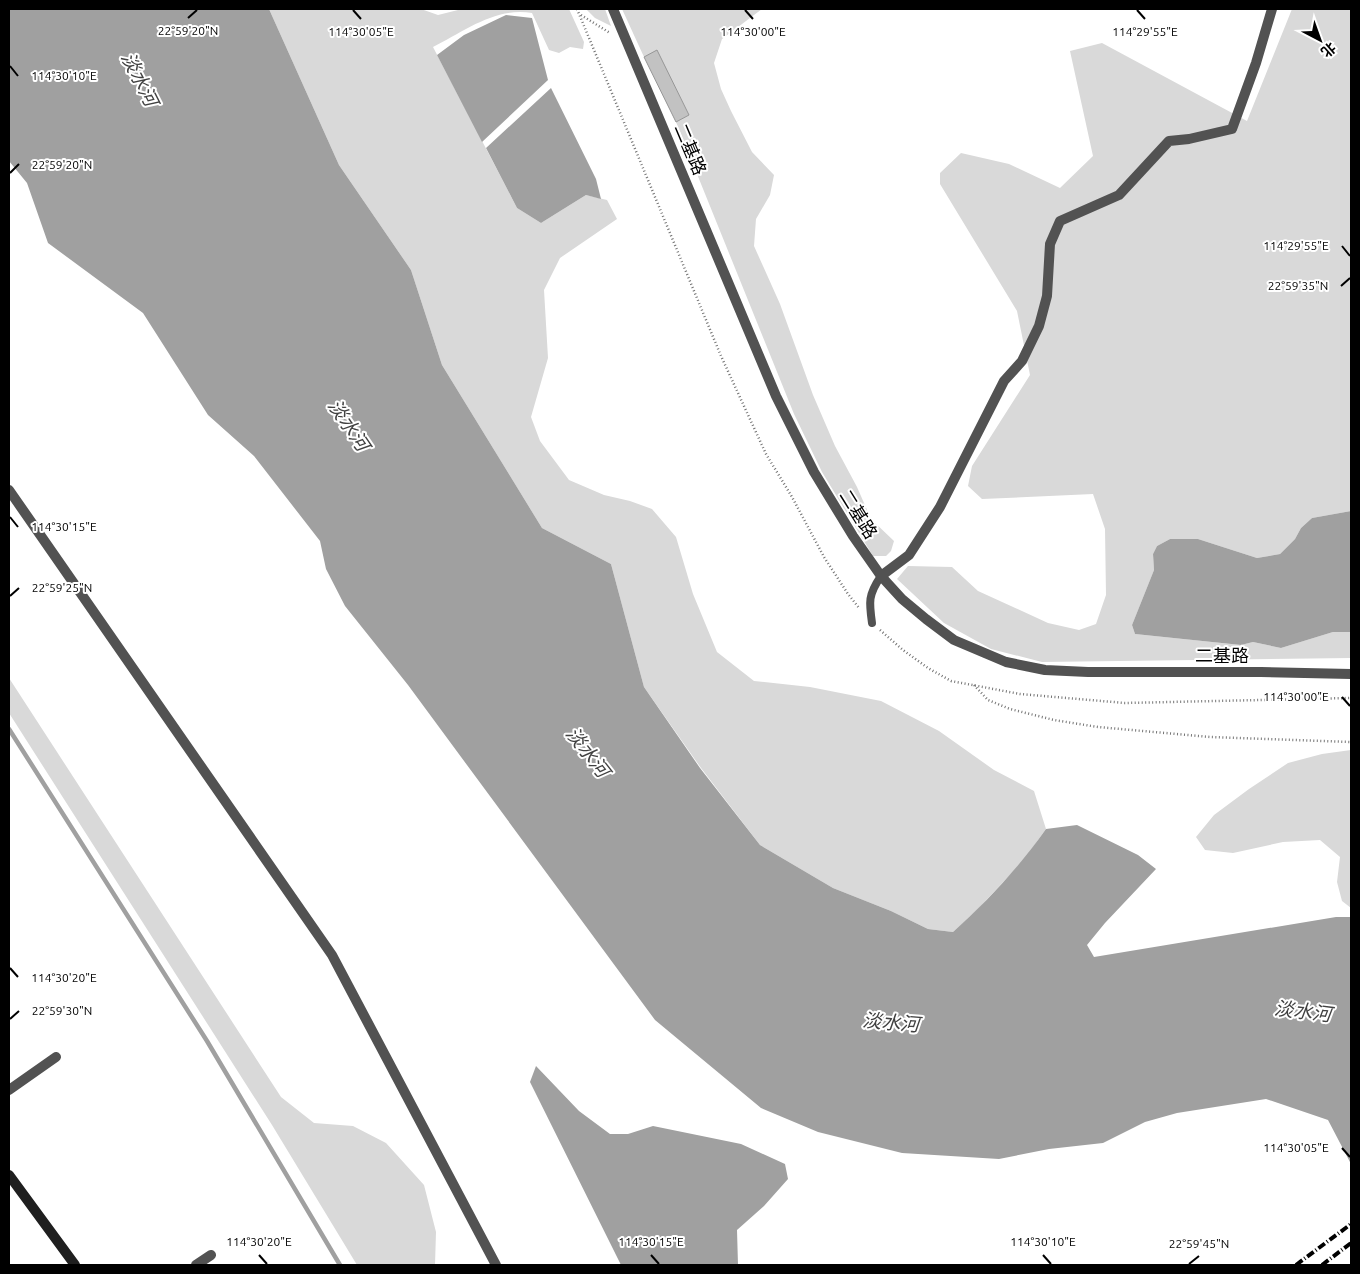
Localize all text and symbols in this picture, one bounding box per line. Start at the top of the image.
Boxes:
north arrow [1295,15,1345,65]
text: 22°59'20"N [158,24,218,37]
text: 114°30'05"E [328,25,394,38]
text: 114°30'00"E [720,25,786,38]
text: 114°29'55"E [1112,25,1178,38]
text: 北 [1318,39,1339,60]
water label: 淡水河 [117,49,165,113]
text: 114°30'10"E [31,69,97,82]
street label: 二基路 [671,120,711,178]
text: 22°59'20"N [32,158,92,171]
text: 114°29'55"E [1263,239,1329,252]
text: 22°59'35"N [1268,279,1328,292]
water label: 淡水河 [324,395,376,458]
street label: 二基路 [836,486,882,542]
text: 114°30'15"E [31,520,97,533]
text: 22°59'25"N [32,581,92,594]
street label: 二基路 [1195,645,1249,665]
text: 114°30'00"E [1263,690,1329,703]
water label: 淡水河 [562,723,617,784]
text: 114°30'20"E [31,971,97,984]
water label: 淡水河 [1273,997,1337,1026]
text: 22°59'30"N [32,1004,92,1017]
water label: 淡水河 [862,1009,924,1036]
text: 114°30'05"E [1263,1141,1329,1154]
text: 114°30'20"E [226,1235,292,1248]
text: 114°30'15"E [618,1235,684,1248]
text: 114°30'10"E [1010,1235,1076,1248]
text: 22°59'45"N [1169,1237,1229,1250]

